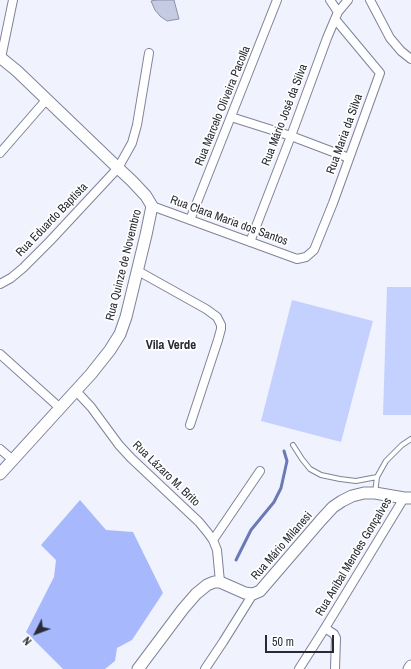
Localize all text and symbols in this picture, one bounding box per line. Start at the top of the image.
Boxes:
street label: Rua Marcelo Oliveira Pacolla [192,44,254,168]
street label: Rua Mário José da Silva [259,62,311,168]
street label: Rua Maria da Silva [324,92,366,176]
street label: Rua Eduardo Baptista [13,180,91,260]
street label: Rua Clara Maria dos Santos [168,193,290,249]
street label: Rua Quinze de Novembro [103,208,145,322]
district label: Vila Verde [146,338,196,354]
street label: Rua Lázaro M. Brito [129,438,203,510]
street label: Rua Aníbal Mendes Gonçalves [313,495,395,619]
street label: Rua Mário Milanesi [248,509,316,583]
north arrow [16,613,56,653]
scale bar [267,627,336,653]
text: N [20,634,34,648]
text: 50 m [272,634,294,650]

